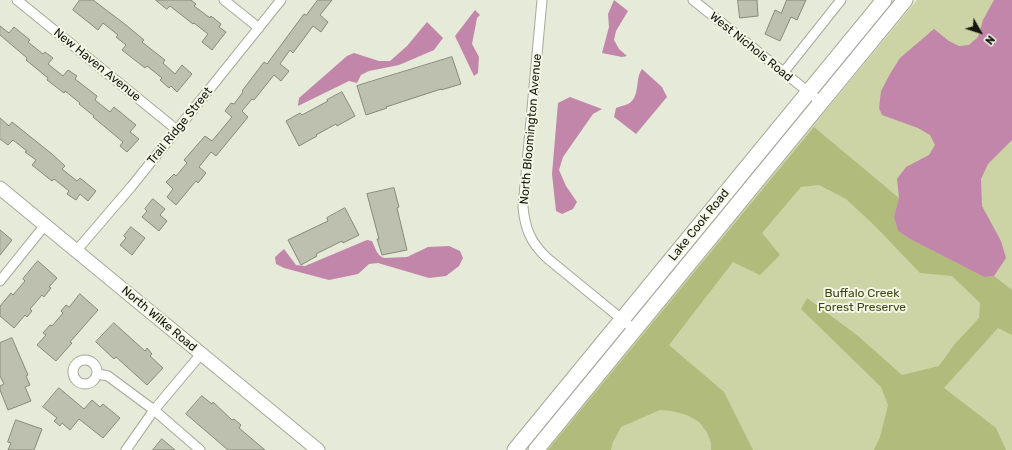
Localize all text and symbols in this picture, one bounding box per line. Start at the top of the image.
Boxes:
street label: West Nichols Road [707,9,795,85]
north arrow [960,12,1000,52]
street label: New Haven Avenue [51,25,143,105]
text: N [982,33,997,47]
street label: North Bloomington Avenue [517,53,545,205]
street label: Trail Ridge Street [144,84,216,168]
street label: Lake Cook Road [666,186,732,264]
street label: North Wilke Road [118,283,200,355]
park label: Buffalo Creek Forest Preserve [818,287,906,315]

